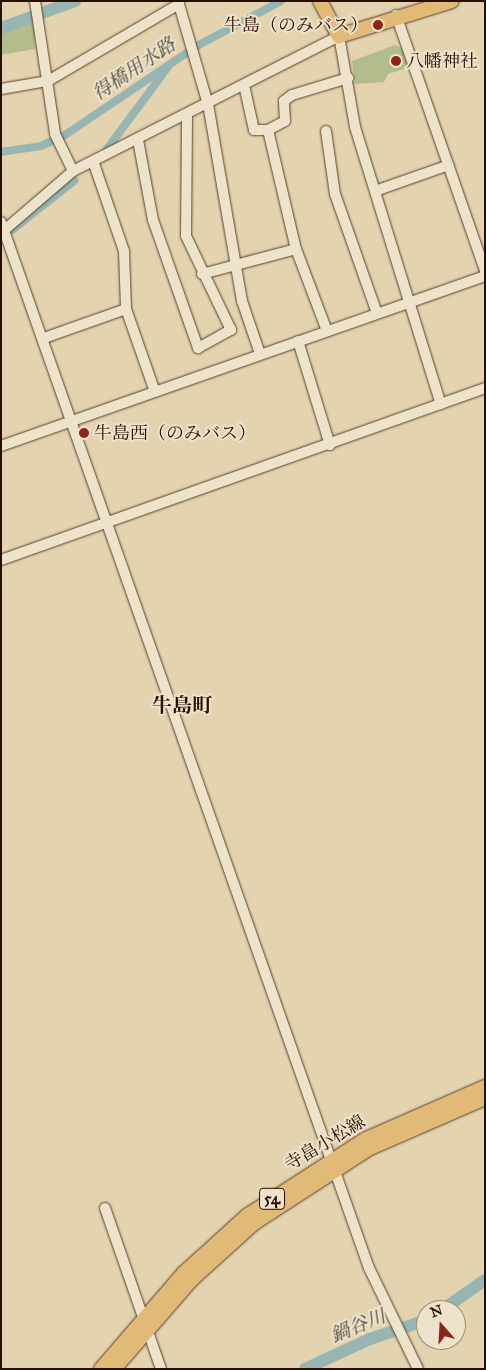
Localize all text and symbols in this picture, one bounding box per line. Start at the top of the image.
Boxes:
place label: 牛島（のみバス） [224,14,368,36]
marker: 牛島（のみバス） [372,19,384,31]
water label: 得橋用水路 [88,33,180,105]
place label: 八幡神社 [406,50,478,72]
marker: 八幡神社 [390,55,402,67]
place label: 牛島西（のみバス） [94,422,256,444]
marker: 牛島西（のみバス） [78,427,90,439]
district label: 牛島町 [152,693,212,717]
street label: 寺畠小松線 [281,1111,369,1175]
road number: 54 [258,1186,286,1212]
north arrow [416,1300,466,1350]
text: N [428,1301,445,1321]
water label: 鍋谷川 [327,1305,389,1347]

